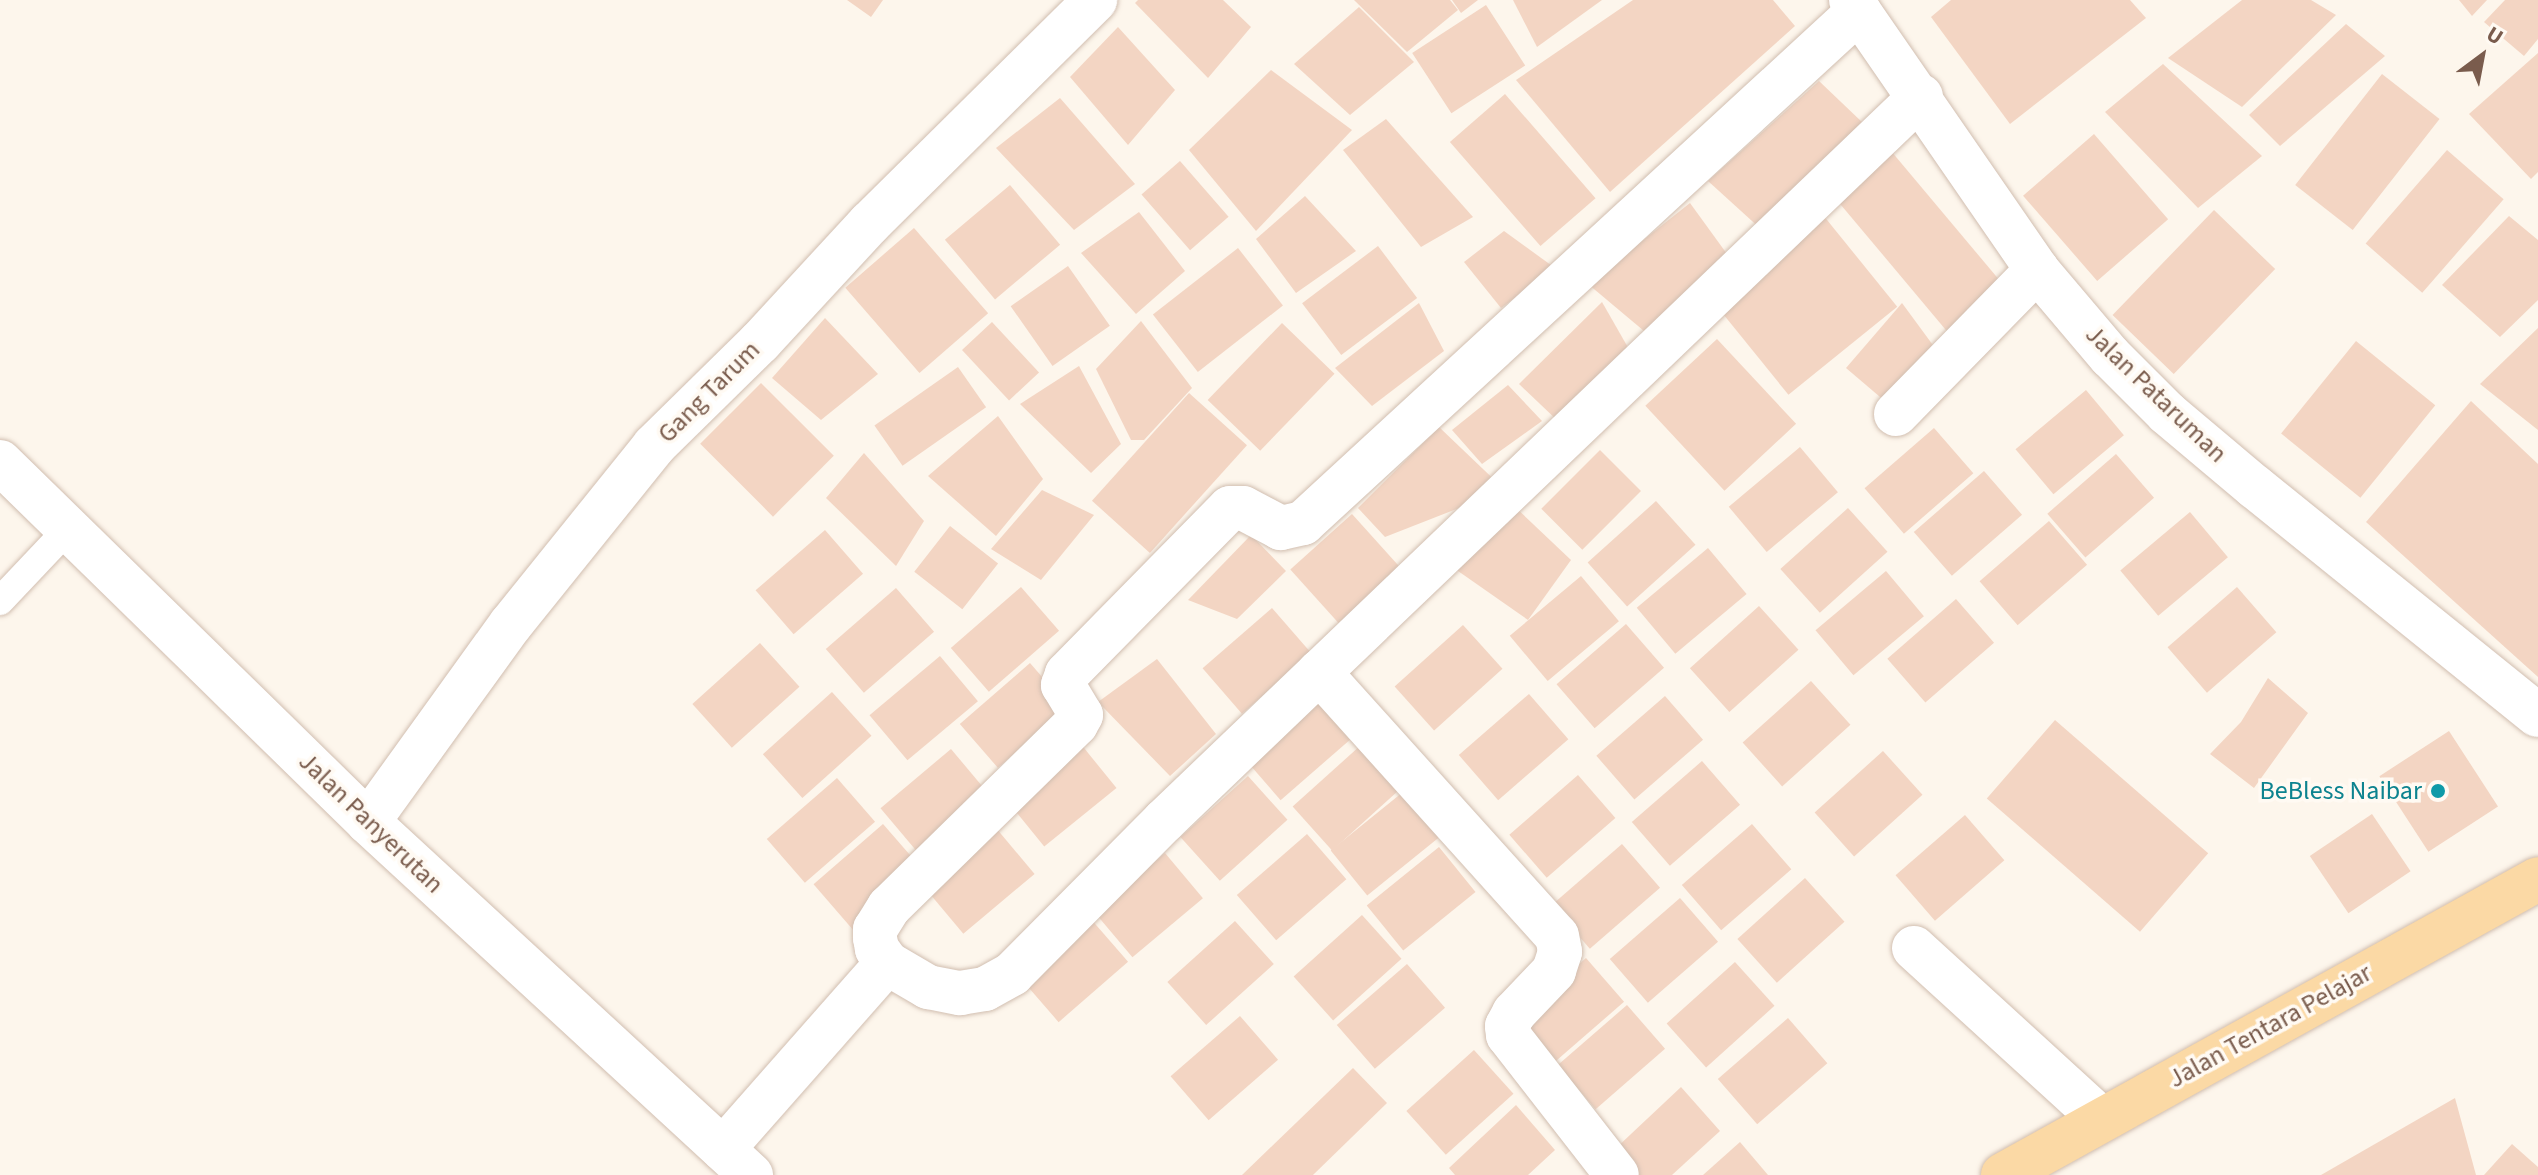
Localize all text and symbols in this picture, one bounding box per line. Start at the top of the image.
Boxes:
north arrow [2442,16,2522,96]
text: U [2480,18,2509,53]
street label: Jalan Pataruman [2079,319,2233,469]
street label: Gang Tarum [651,334,767,450]
street label: Jalan Panyerutan [292,746,450,900]
place label: BeBless Naibar [2260,775,2422,807]
marker: BeBless Naibar [2429,782,2447,800]
street label: Jalan Tentara Pelajar [2163,957,2377,1095]

